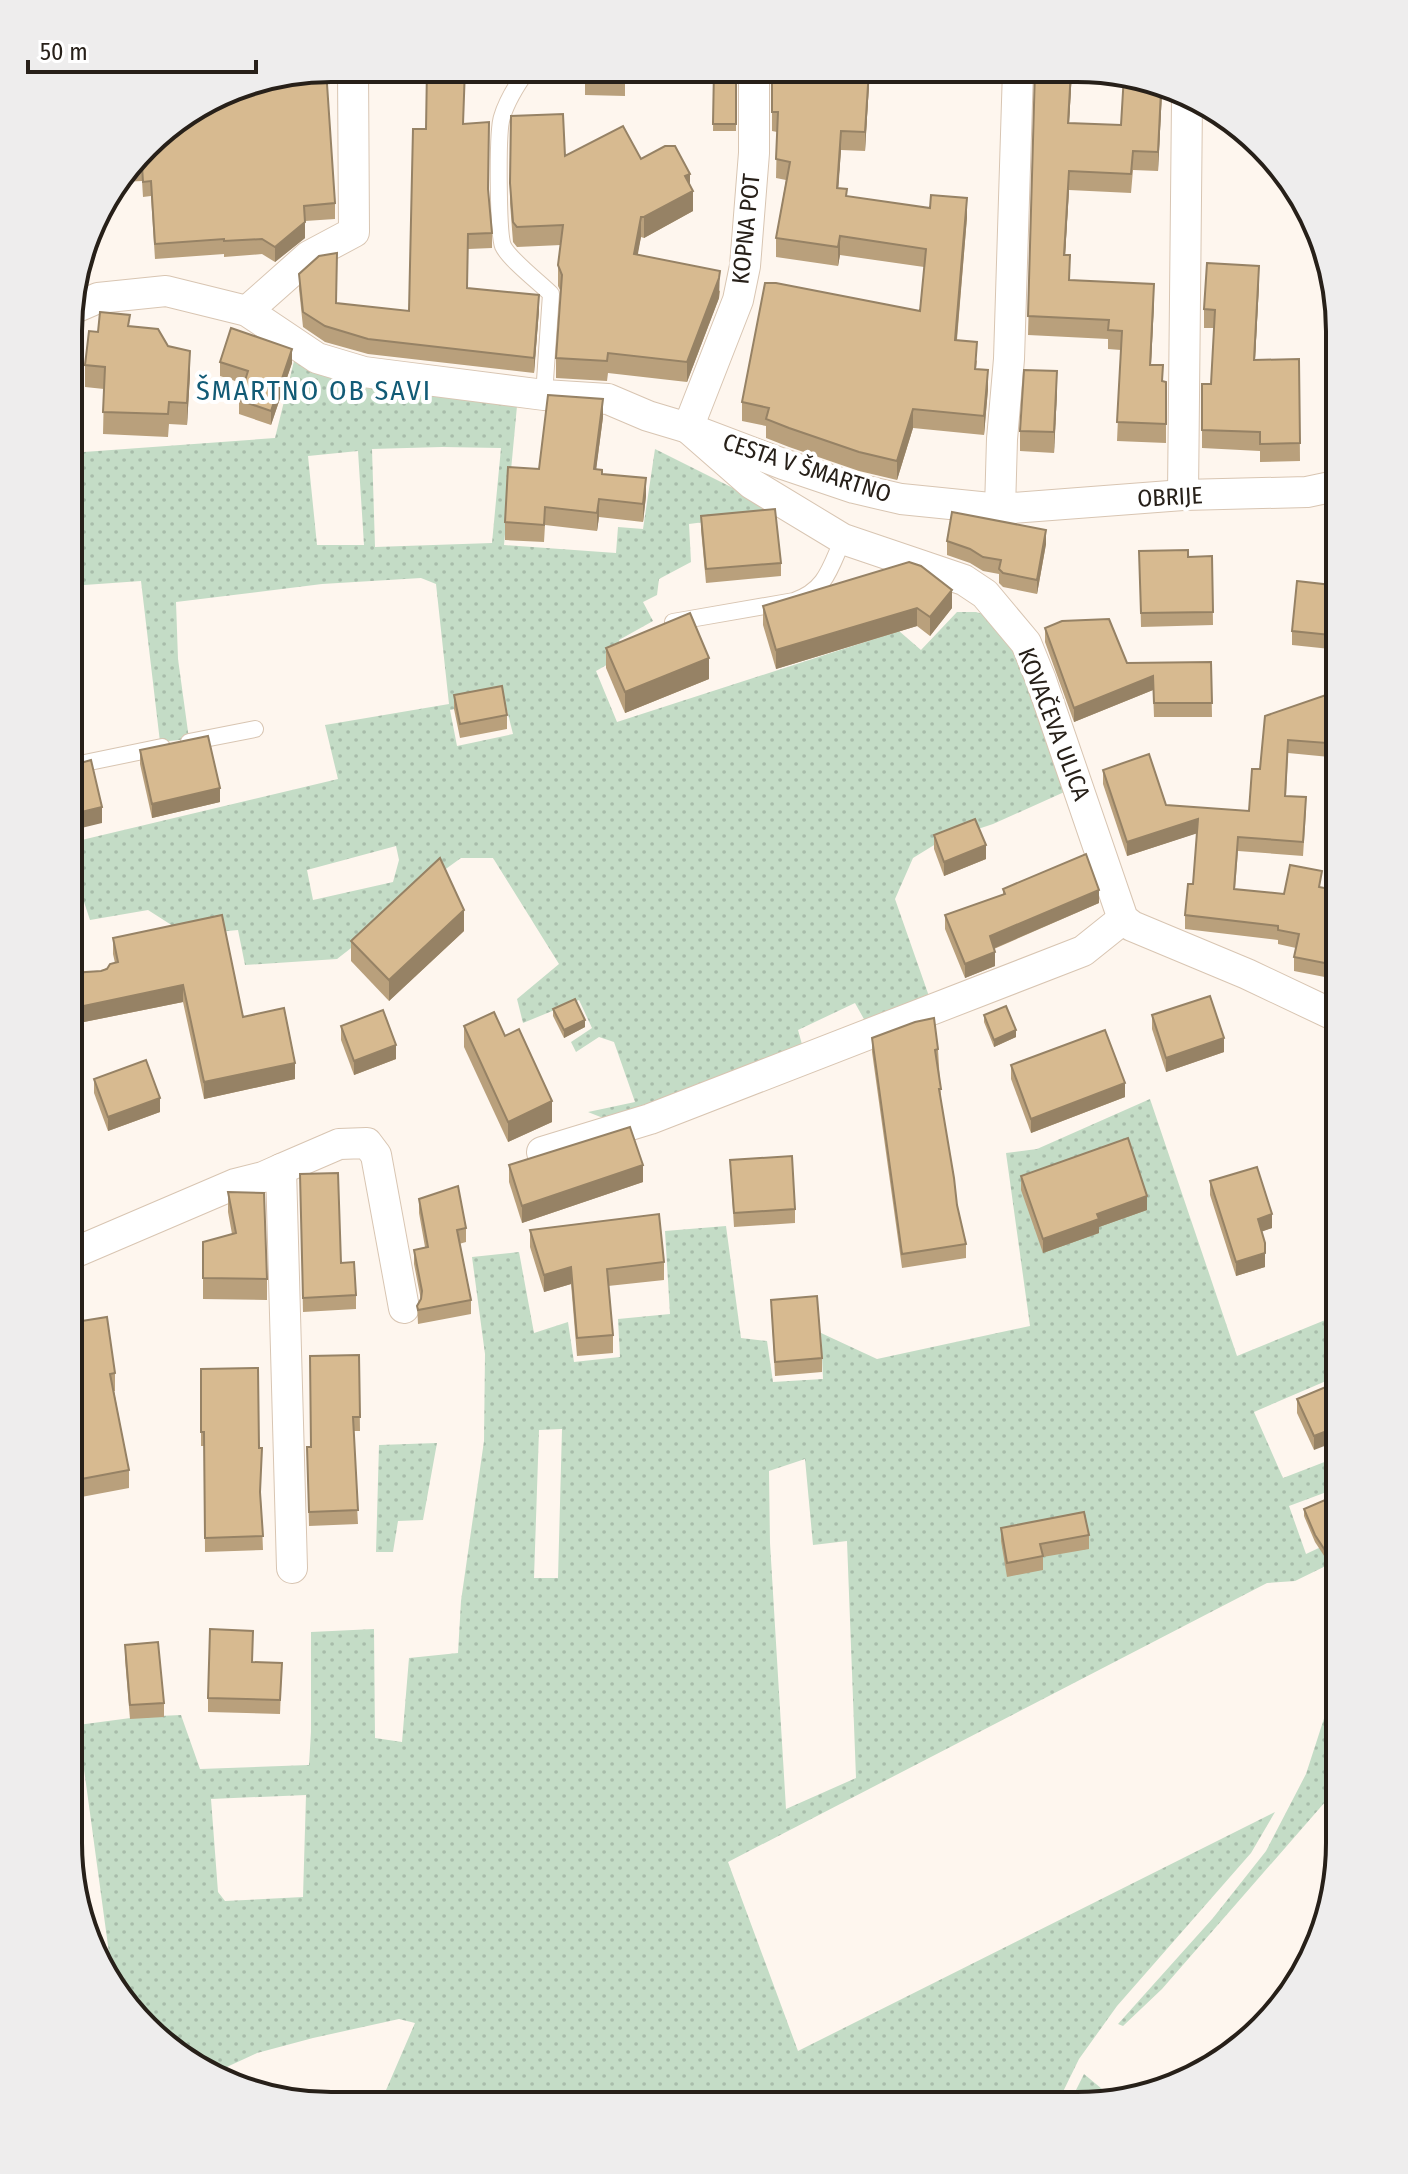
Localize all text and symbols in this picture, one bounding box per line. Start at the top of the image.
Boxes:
scale bar [28,24,256,74]
text: 50 m [40,38,88,66]
street label: KOPNA POT [726,172,766,286]
district label: ŠMARTNO OB SAVI [196,374,432,407]
street label: CESTA V ŠMARTNO [719,427,895,508]
street label: OBRIJE [1137,481,1203,513]
street label: KOVAČEVA ULICA [1012,643,1097,805]

